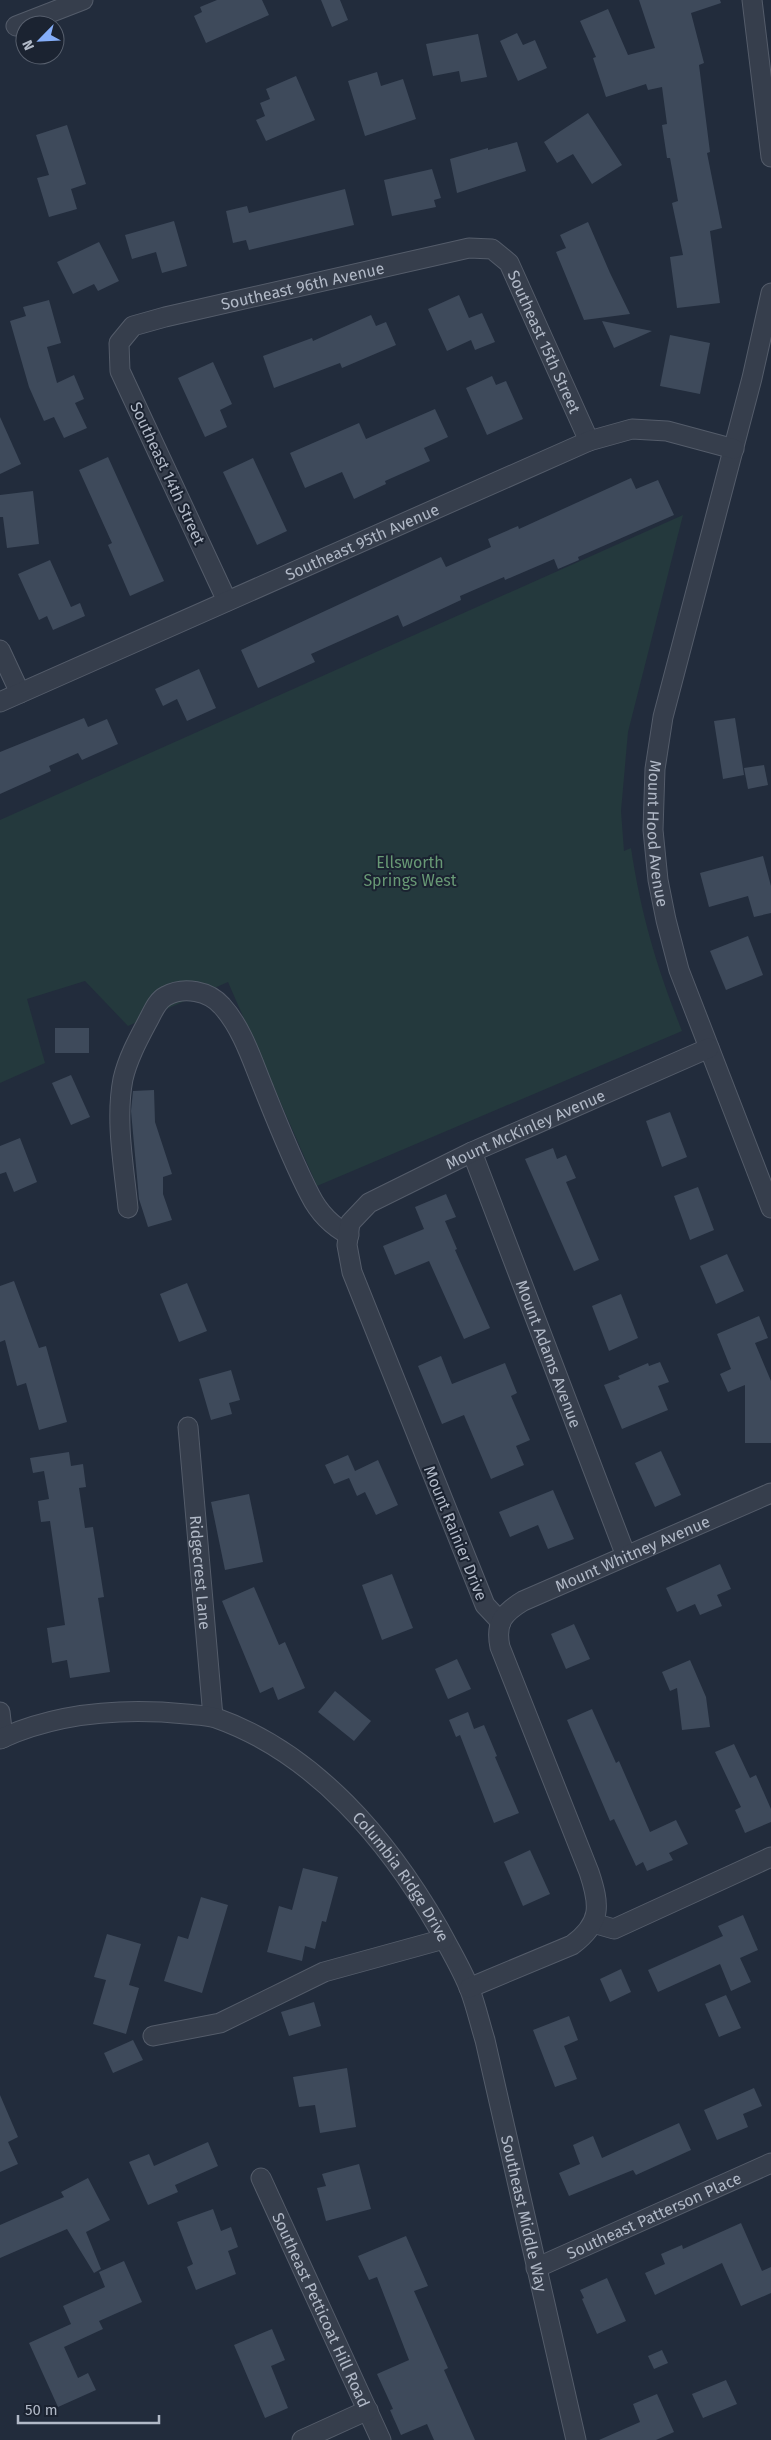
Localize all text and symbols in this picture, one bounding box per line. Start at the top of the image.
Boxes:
north arrow [15,15,65,65]
text: N [19,37,38,53]
street label: Southeast 96th Avenue [219,259,386,314]
street label: Southeast 15th Street [503,267,584,417]
street label: Southeast 14th Street [126,399,209,548]
street label: Southeast 95th Avenue [282,500,442,584]
street label: Mount Hood Avenue [643,759,672,909]
park label: Ellsworth Springs West [363,853,457,890]
street label: Mount McKinley Avenue [443,1086,608,1174]
street label: Mount Adams Avenue [512,1277,585,1431]
street label: Mount Rainier Drive [420,1463,491,1603]
street label: Mount Whitney Avenue [552,1512,713,1596]
street label: Ridgecrest Lane [186,1514,214,1631]
street label: Columbia Ridge Drive [349,1808,453,1945]
street label: Southeast Middle Way [497,2133,551,2294]
street label: Southeast Patterson Place [564,2169,744,2263]
street label: Southeast Petticoat Hill Road [268,2210,374,2410]
scale bar [18,2392,159,2424]
text: 50 m [25,2401,58,2419]

